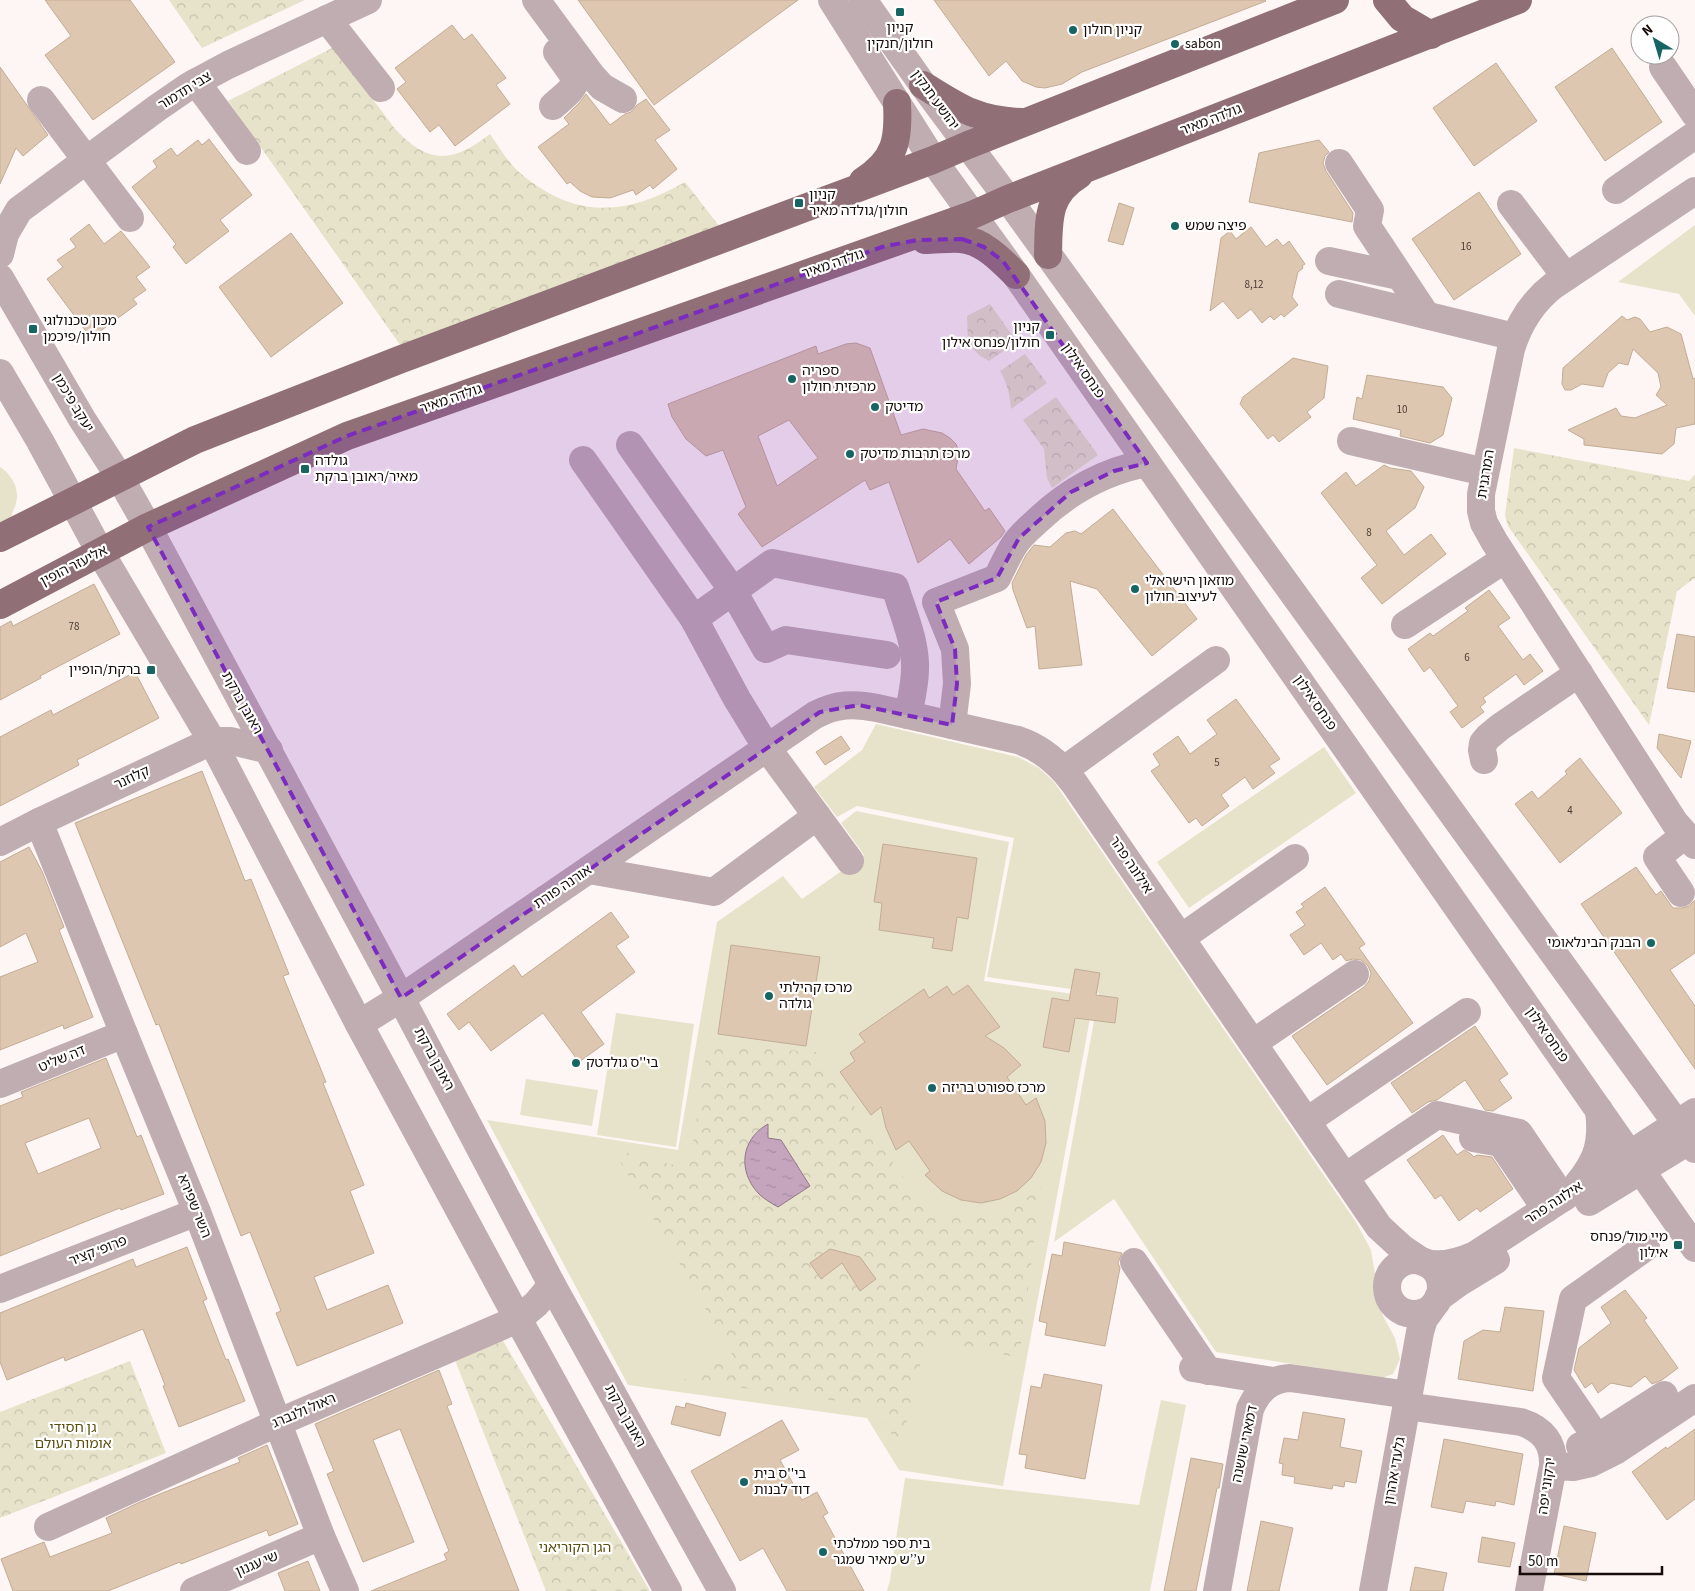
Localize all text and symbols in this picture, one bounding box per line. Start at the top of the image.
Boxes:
marker: קניון חולון/חנקין [894,6,906,18]
north arrow [1630,15,1680,65]
place label: קניון חולון/חנקין [867,18,933,54]
place label: קניון חולון [1083,20,1142,40]
text: N [1638,20,1657,41]
marker: קניון חולון [1067,24,1079,36]
place label: sabon [1185,34,1221,54]
marker: sabon [1169,38,1181,50]
street label: יהושע חנקין [906,66,964,134]
street label: צבי תדמור [155,67,216,115]
street label: גולדה מאיר [1177,99,1245,141]
place label: קניון חולון/גולדה מאיר [809,185,908,221]
marker: קניון חולון/גולדה מאיר [793,197,805,209]
place label: פיצה שמש [1185,216,1247,236]
marker: פיצה שמש [1169,220,1181,232]
house number: 16 [1461,239,1472,254]
street label: גולדה מאיר [799,244,867,284]
house number: 8,12 [1244,277,1264,292]
place label: מכון טכנולוגי חולון/פיכמן [43,311,117,347]
place label: קניון חולון/פנחס אילון [942,317,1040,353]
marker: מכון טכנולוגי חולון/פיכמן [27,323,39,335]
marker: קניון חולון/פנחס אילון [1044,329,1056,341]
street label: פנחס אילון [1057,339,1109,403]
place label: ספריה מרכזית חולון [802,361,876,397]
street label: יעקב פיכמן [48,370,98,436]
marker: ספריה מרכזית חולון [786,373,798,385]
street label: גולדה מאיר [417,379,485,419]
place label: מדיטק [885,397,923,417]
marker: מדיטק [869,401,881,413]
house number: 10 [1397,402,1407,417]
place label: מרכז תרבות מדיטק [860,444,970,464]
marker: מרכז תרבות מדיטק [844,448,856,460]
street label: המרגנית [1472,448,1500,500]
place label: גולדה מאיר/ראובן ברקת [315,451,418,487]
marker: גולדה מאיר/ראובן ברקת [299,463,311,475]
house number: 8 [1366,525,1372,540]
street label: אליעזר הופין [37,540,111,592]
place label: מוזאון הישראלי לעיצוב חולון [1145,571,1234,607]
marker: מוזאון הישראלי לעיצוב חולון [1129,583,1141,595]
house number: 78 [69,619,80,634]
house number: 6 [1464,650,1470,665]
place label: ברקת/הופיין [69,660,141,680]
marker: ברקת/הופיין [145,664,157,676]
street label: ראובן ברקת [217,668,267,738]
street label: פנחס אילון [1289,671,1341,735]
house number: 5 [1214,755,1220,770]
street label: קלוזנר [111,761,153,795]
house number: 4 [1567,803,1573,818]
street label: אילונה פהר [1104,832,1158,898]
street label: אורנה פורת [530,860,596,914]
place label: הבנק הבינלאומי [1547,933,1641,953]
marker: הבנק הבינלאומי [1645,937,1657,949]
place label: מרכז קהילתי גולדה [779,978,852,1014]
marker: מרכז קהילתי גולדה [763,990,775,1002]
street label: פנחס אילון [1521,1003,1573,1067]
street label: ראובן ברקת [409,1024,459,1094]
street label: דה שליט [35,1040,89,1078]
place label: בי''ס גולדטק [586,1053,658,1073]
marker: בי''ס גולדטק [570,1057,582,1069]
place label: מרכז ספורט בריזה [942,1078,1045,1098]
marker: מרכז ספורט בריזה [926,1082,938,1094]
street label: השר שפירא [172,1171,216,1241]
street label: אילונה פהר [1521,1177,1587,1229]
place label: מיי מול/פנחס אילון [1590,1227,1668,1263]
street label: פרופ׳ קציר [66,1231,130,1271]
marker: מיי מול/פנחס אילון [1672,1239,1684,1251]
street label: ראובן ברקת [600,1381,650,1451]
street label: ראול ולנברג [269,1389,339,1433]
street label: דמארי שושנה [1227,1403,1263,1484]
park label: גן חסידי אומות העולם [34,1418,112,1454]
street label: גלעדי אהרון [1379,1435,1411,1507]
street label: ירקוני יפה [1533,1456,1561,1516]
place label: בי''ס בית דוד לבנות [754,1464,810,1500]
marker: בי''ס בית דוד לבנות [738,1476,750,1488]
place label: בית ספר ממלכתי ע’’ש מאיר שמגר [833,1534,931,1570]
park label: הגן הקוריאני [539,1538,611,1558]
scale bar [1520,1544,1662,1576]
street label: שי עגנון [232,1546,282,1582]
marker: בית ספר ממלכתי ע’’ש מאיר שמגר [817,1546,829,1558]
text: 50 m [1528,1551,1558,1572]

